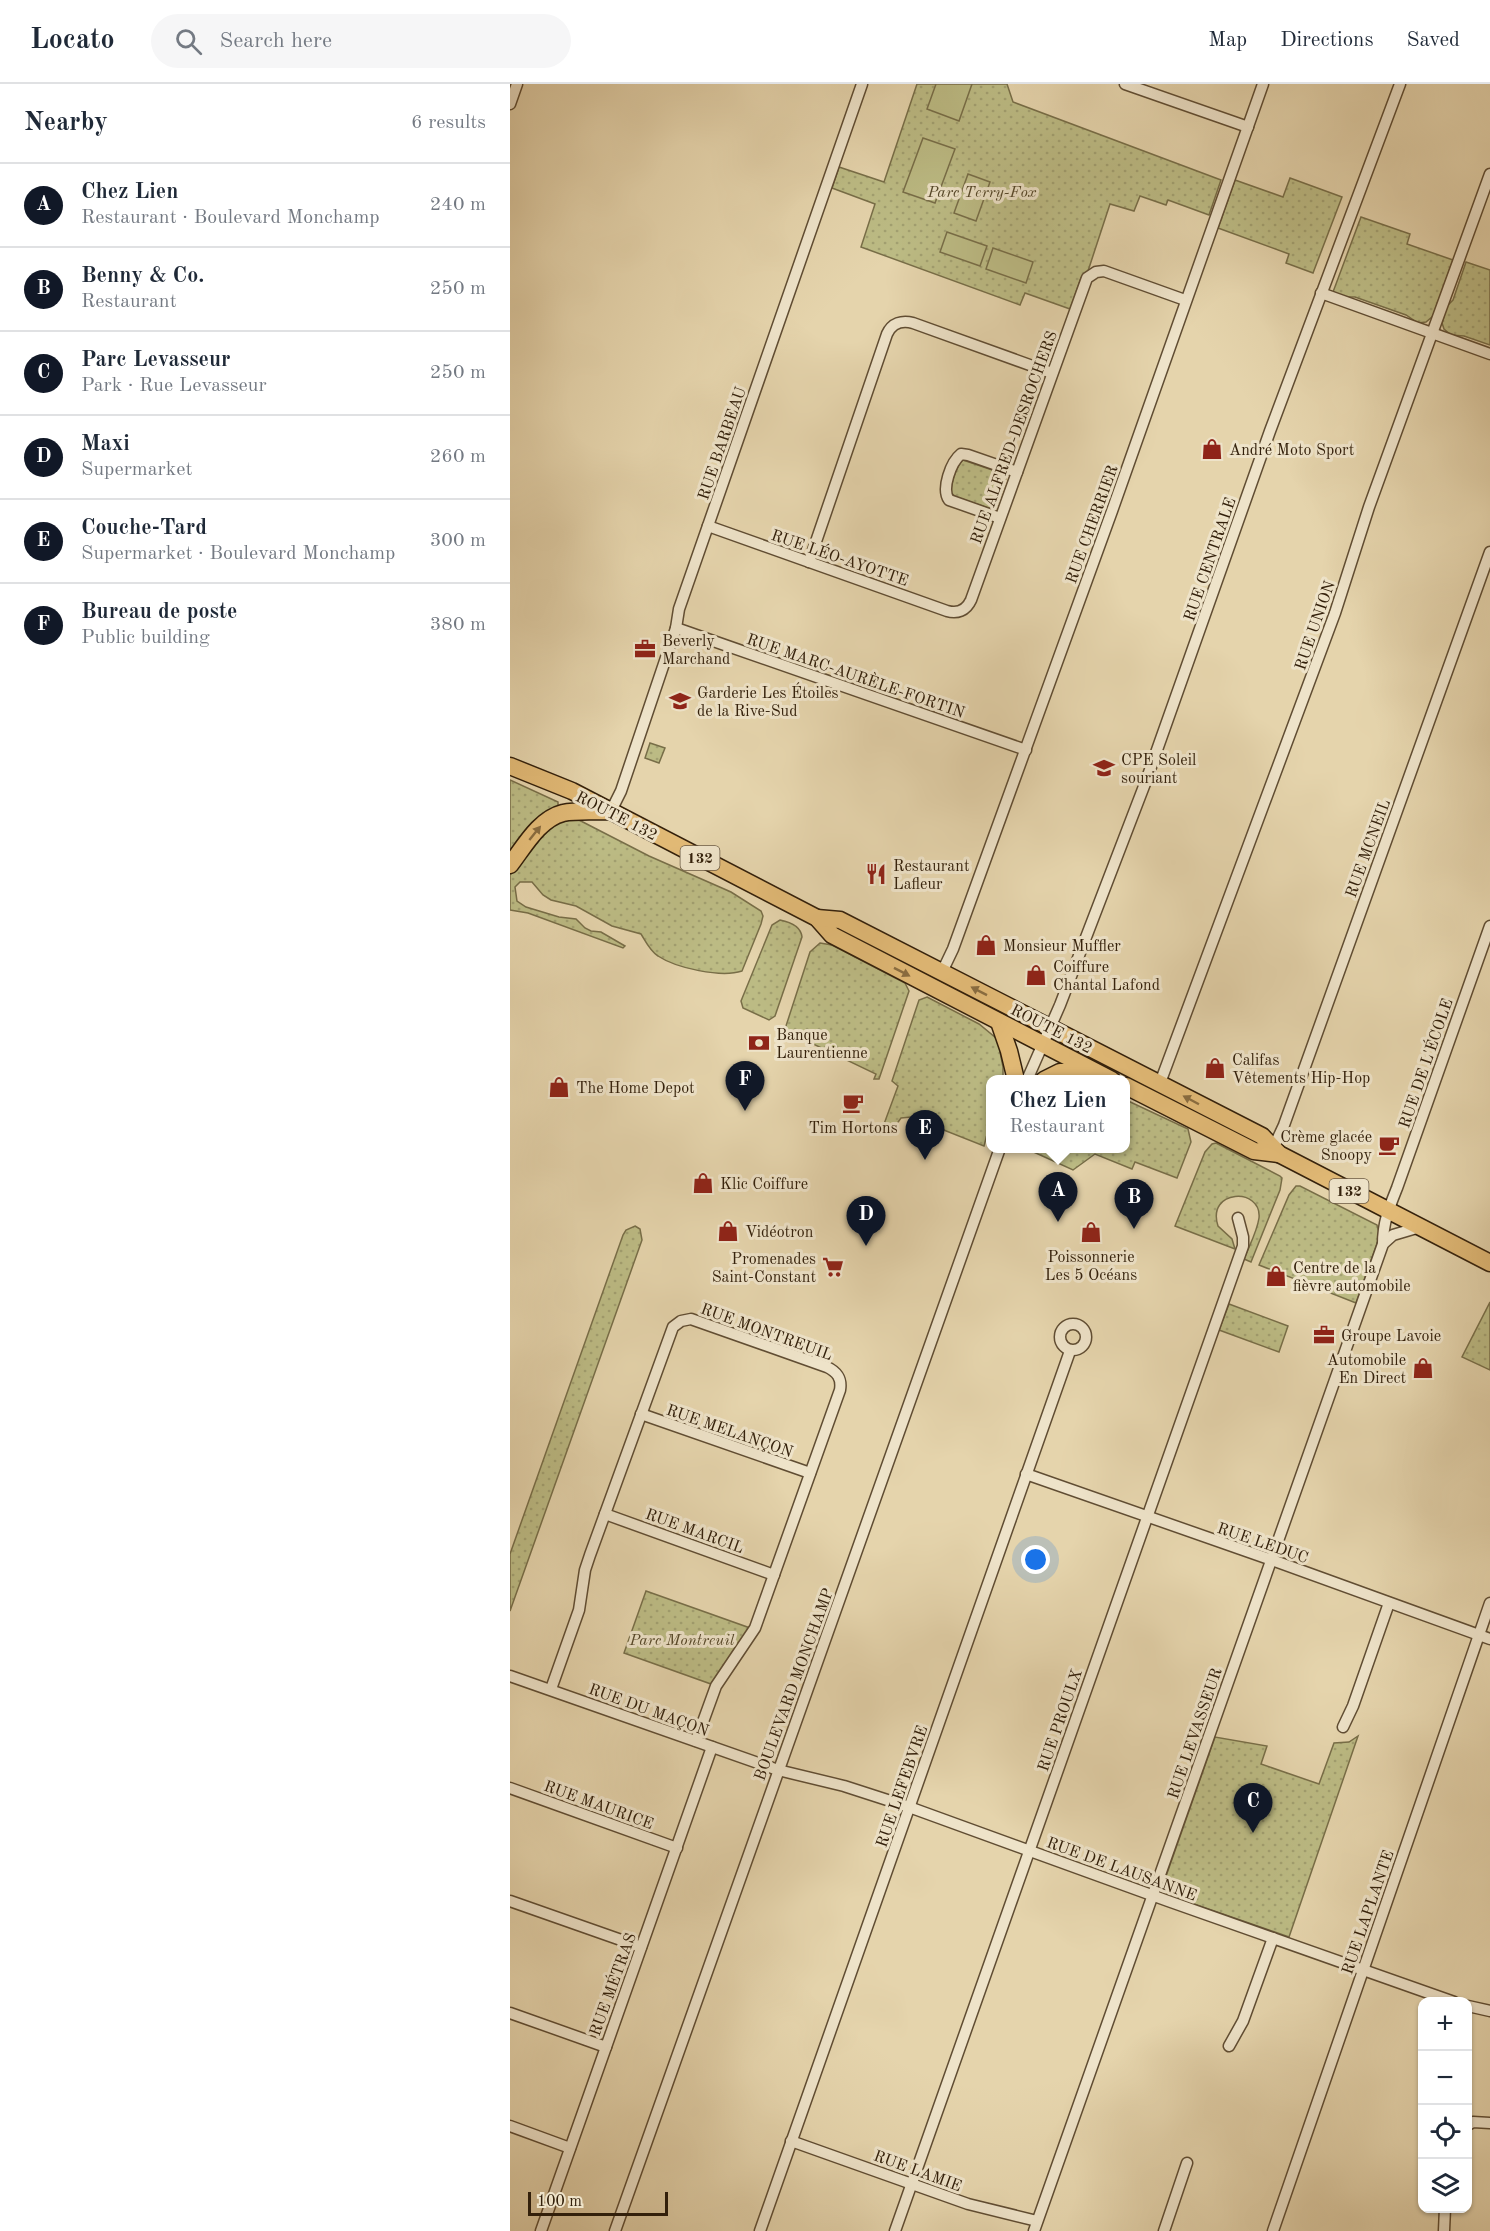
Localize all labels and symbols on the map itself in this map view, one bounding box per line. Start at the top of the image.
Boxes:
park label: Parc Terry-Fox [927,185,1036,201]
street label: RUE ALFRED-DESROCHERS [969,329,1061,546]
street label: RUE BARBEAU [696,385,750,502]
shop icon: André Moto Sport [1200,437,1224,461]
place label: André Moto Sport [1229,443,1355,459]
street label: RUE CHERRIER [1064,463,1122,586]
street label: RUE CENTRALE [1182,496,1240,624]
street label: RUE LÉO-AYOTTE [769,524,911,590]
street label: RUE UNION [1293,579,1339,672]
street label: RUE MARC-AURÈLE-FORTIN [744,628,968,722]
place label: Beverly Marchand [662,634,730,668]
office icon: Beverly Marchand [633,637,657,661]
place label: Garderie Les Étoiles de la Rive-Sud [697,682,838,720]
school or university icon: Garderie Les Étoiles de la Rive-Sud [668,689,692,713]
place label: CPE Soleil souriant [1121,753,1196,787]
school or university icon: CPE Soleil souriant [1092,756,1116,780]
street label: ROUTE 132 [573,789,660,844]
street label: RUE MCNEIL [1344,797,1394,900]
one-way arrow [528,826,541,841]
road number: 132 [680,846,720,870]
place label: Restaurant Lafleur [893,859,970,893]
restaurant icon: Restaurant Lafleur [864,862,888,886]
shop icon: Monsieur Muffler [974,933,998,957]
place label: Monsieur Muffler [1003,939,1121,955]
place label: Coiffure Chantal Lafond [1053,960,1160,994]
shop icon: Coiffure Chantal Lafond [1024,963,1048,987]
one-way arrow [893,967,910,976]
one-way arrow [970,986,987,995]
street label: RUE DE L'ÉCOLE [1393,995,1457,1131]
street label: ROUTE 132 [1008,1002,1095,1057]
place label: Banque Laurentienne [776,1028,868,1062]
bank icon: Banque Laurentienne [747,1031,771,1055]
place label: Califas Vêtements Hip-Hop [1232,1053,1370,1087]
shop icon: Califas Vêtements Hip-Hop [1203,1056,1227,1080]
pin: F [726,1062,764,1111]
shop icon: The Home Depot [547,1075,571,1099]
place label: The Home Depot [576,1081,695,1097]
cafe icon: Tim Hortons [841,1091,865,1115]
one-way arrow [1183,1095,1200,1104]
pin: E [906,1110,944,1160]
place label: Tim Hortons [808,1121,898,1137]
place label: Crème glacée Snoopy [1280,1130,1373,1164]
cafe icon: Crème glacée Snoopy [1377,1133,1401,1157]
shop icon: Klic Coiffure [691,1171,715,1195]
pin: A [1038,1172,1078,1222]
place label: Klic Coiffure [720,1177,808,1193]
road number: 132 [1330,1179,1368,1203]
pin: B [1114,1180,1154,1229]
pin: D [846,1196,886,1246]
shop icon: Vidéotron [716,1219,740,1243]
shop icon: Poissonnerie Les 5 Océans [1079,1220,1103,1244]
place label: Vidéotron [745,1225,814,1241]
place label: Poissonnerie Les 5 Océans [1045,1250,1137,1284]
place label: Promenades Saint-Constant [712,1252,816,1286]
supermarket icon: Promenades Saint-Constant [821,1255,845,1279]
place label: Centre de la fièvre automobile [1293,1261,1411,1295]
shop icon: Centre de la fièvre automobile [1264,1264,1288,1288]
street label: RUE MONTREUIL [698,1302,834,1364]
office icon: Groupe Lavoie [1312,1323,1336,1347]
place label: Groupe Lavoie [1341,1329,1441,1345]
place label: Automobile En Direct [1327,1353,1406,1387]
shop icon: Automobile En Direct [1411,1356,1435,1380]
street label: RUE MELANÇON [664,1403,795,1461]
street label: RUE MARCIL [643,1507,746,1557]
street label: RUE LEDUC [1215,1521,1310,1567]
your location [1021,1545,1050,1574]
street label: BOULEVARD MONCHAMP [753,1586,837,1783]
park label: Parc Montreuil [628,1633,735,1649]
street label: RUE LEVASSEUR [1166,1666,1226,1801]
street label: RUE PROULX [1036,1667,1086,1774]
street label: RUE DU MAÇON [586,1682,711,1740]
street label: RUE LEFEBVRE [875,1724,931,1850]
street label: RUE MAURICE [541,1779,655,1833]
pin: C [1234,1784,1272,1833]
street label: RUE DE LAUSANNE [1044,1835,1199,1904]
street label: RUE LAPLANTE [1340,1848,1398,1977]
street label: RUE MÉTRAS [584,1930,640,2038]
street label: RUE LAMIE [871,2149,964,2195]
scale bar [528,2189,668,2216]

